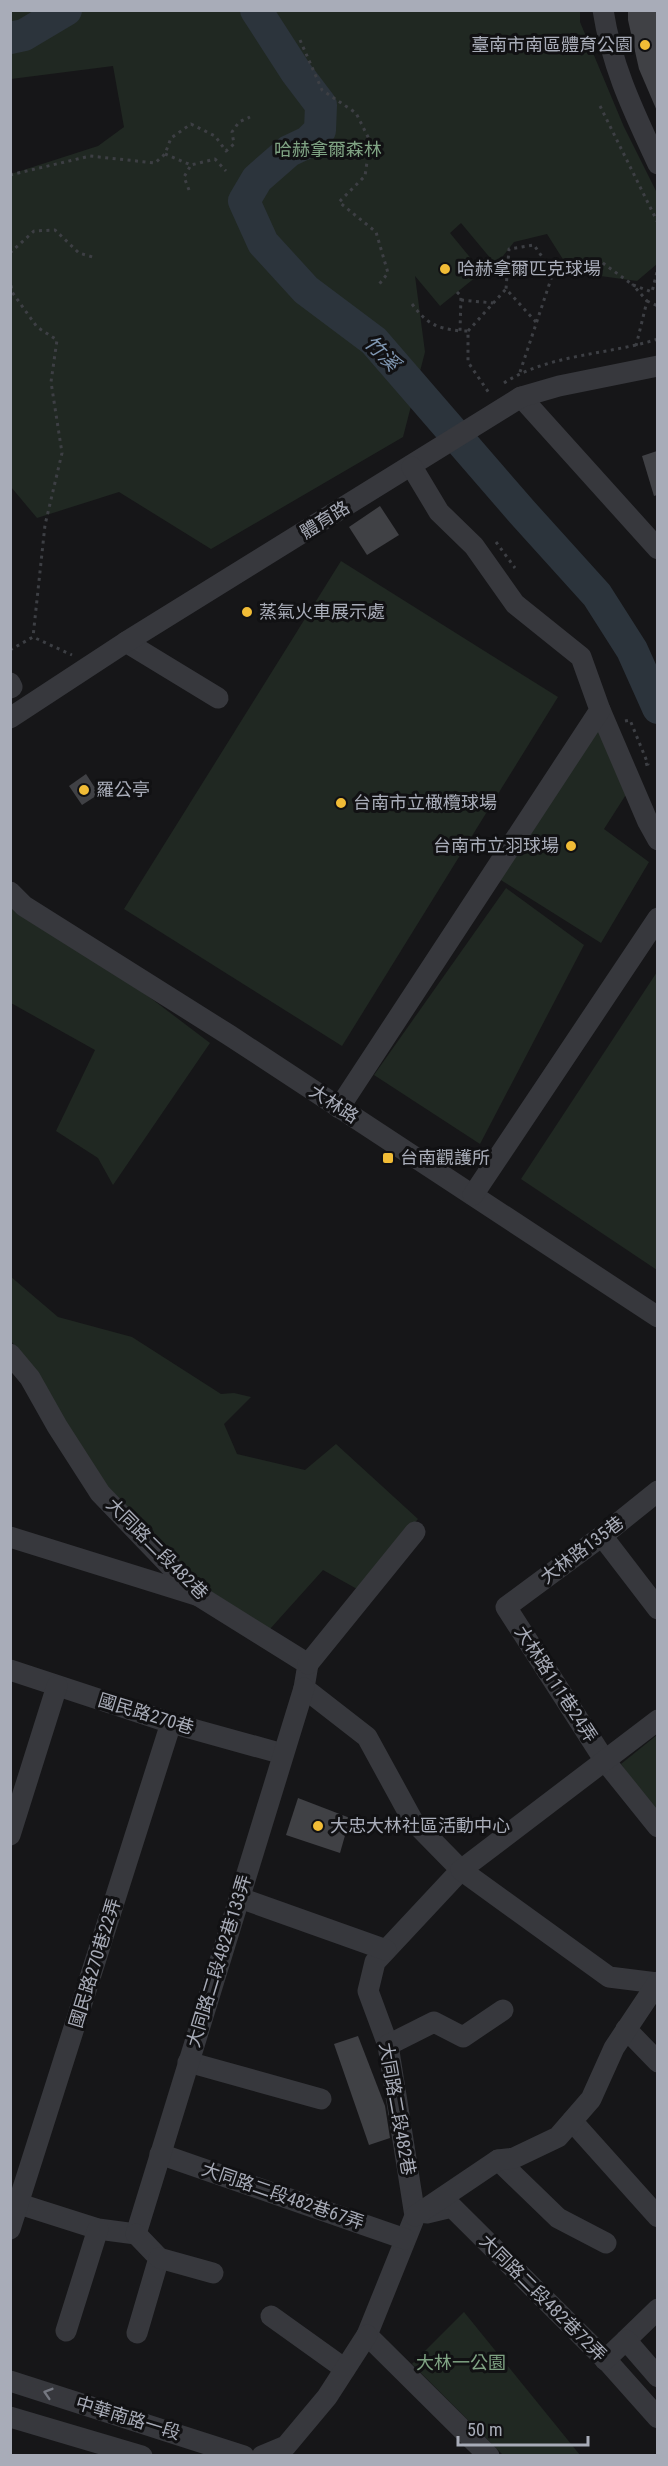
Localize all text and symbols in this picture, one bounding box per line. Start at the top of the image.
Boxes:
place label: 臺南市南區體育公園 [471,34,633,55]
marker: 臺南市南區體育公園 [638,38,652,52]
park label: 哈赫拿爾森林 [274,139,382,160]
place label: 哈赫拿爾匹克球場 [457,258,601,279]
marker: 哈赫拿爾匹克球場 [438,262,452,276]
water label: 竹溪 [359,330,407,378]
street label: 體育路 [296,496,353,543]
place label: 蒸氣火車展示處 [259,601,385,622]
marker: 蒸氣火車展示處 [240,605,254,619]
place label: 羅公亭 [96,779,150,800]
marker: 羅公亭 [77,783,91,797]
place label: 台南市立橄欖球場 [353,792,497,813]
marker: 台南市立橄欖球場 [334,796,348,810]
place label: 台南市立羽球場 [433,835,559,856]
marker: 台南市立羽球場 [564,839,578,853]
street label: 大林路 [306,1080,363,1127]
place label: 台南觀護所 [400,1147,490,1168]
marker: 台南觀護所 [381,1151,395,1165]
street label: 大同路二段482巷 [102,1494,212,1604]
street label: 大林路135巷 [536,1512,627,1588]
street label: 大林路111巷24弄 [511,1622,602,1746]
street label: 國民路270巷 [96,1689,196,1738]
place label: 大忠大林社區活動中心 [330,1815,510,1836]
marker: 大忠大林社區活動中心 [311,1819,325,1833]
street label: 大同路二段482巷133弄 [182,1872,255,2050]
street label: 國民路270巷22弄 [65,1896,124,2030]
street label: 大同路二段482巷 [375,2041,420,2177]
street label: 大同路二段482巷67弄 [199,2158,367,2233]
street label: 大同路二段482巷72弄 [476,2230,611,2365]
park label: 大林一公園 [416,2352,506,2373]
one-way arrow [43,2388,54,2400]
street label: 中華南路一段 [73,2392,183,2443]
scale bar [458,2409,588,2447]
text: 50 m [467,2419,502,2440]

